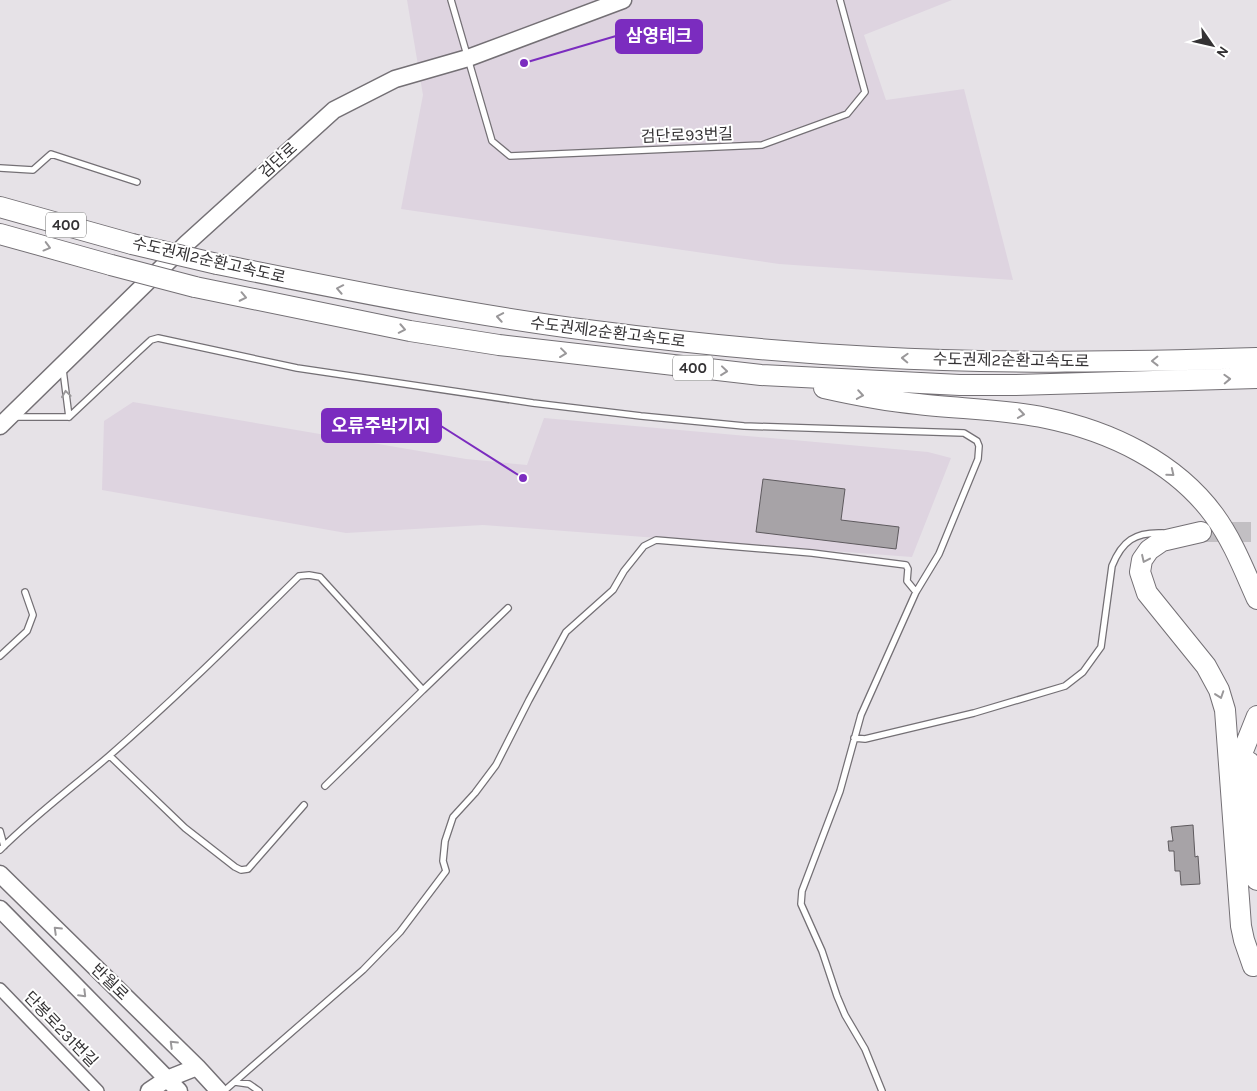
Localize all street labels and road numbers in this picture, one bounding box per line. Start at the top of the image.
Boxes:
street label: 검단로93번길 [641,124,733,146]
street label: 검단로 [255,138,301,182]
road number: 400 [46,212,86,238]
street label: 수도권제2순환고속도로 [131,233,288,287]
street label: 수도권제2순환고속도로 [529,313,687,351]
street label: 수도권제2순환고속도로 [933,349,1090,371]
road number: 400 [673,356,713,380]
street label: 반월로 [88,960,133,1004]
street label: 단봉로231번길 [20,987,102,1071]

